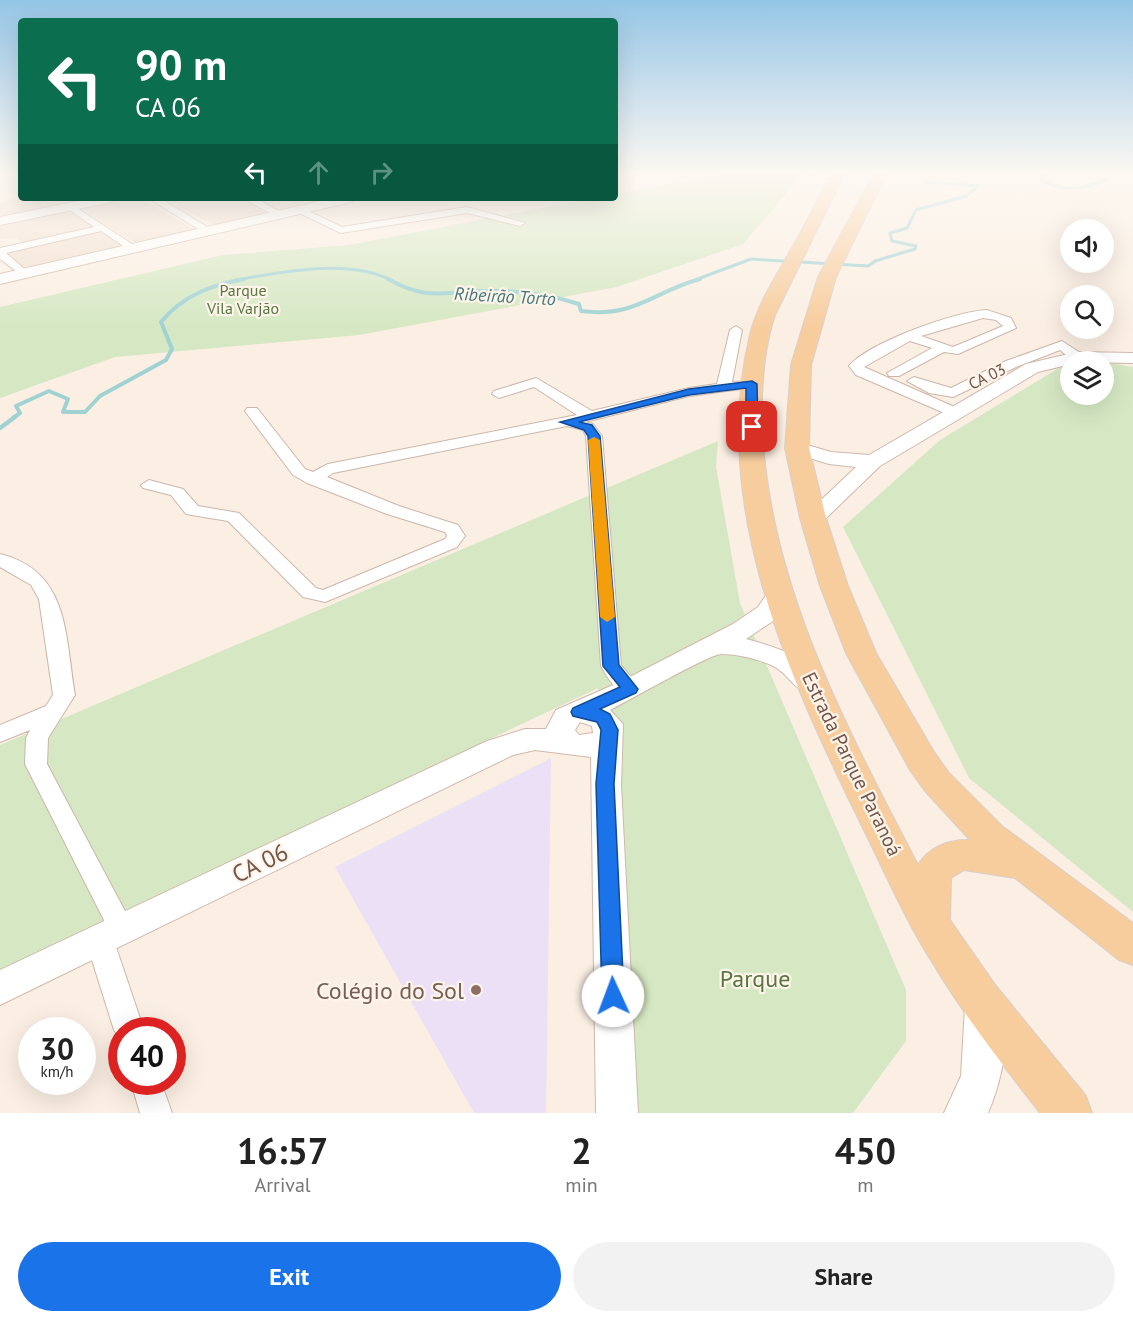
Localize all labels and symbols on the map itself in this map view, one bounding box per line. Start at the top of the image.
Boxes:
park label: Parque Vila Varjão [206,280,279,318]
water label: Ribeirão Torto [454,282,556,310]
street label: CA 03 [965,358,1009,394]
pin [726,401,777,452]
street label: Estrada Parque Paranoá [796,668,908,860]
street label: CA 06 [227,836,293,890]
park label: Parque [720,963,790,994]
position arrow [581,964,645,1028]
place label: Colégio do Sol [316,975,464,1006]
marker: Colégio do Sol [469,983,483,997]
speed limit sign: 40 [108,1017,186,1095]

